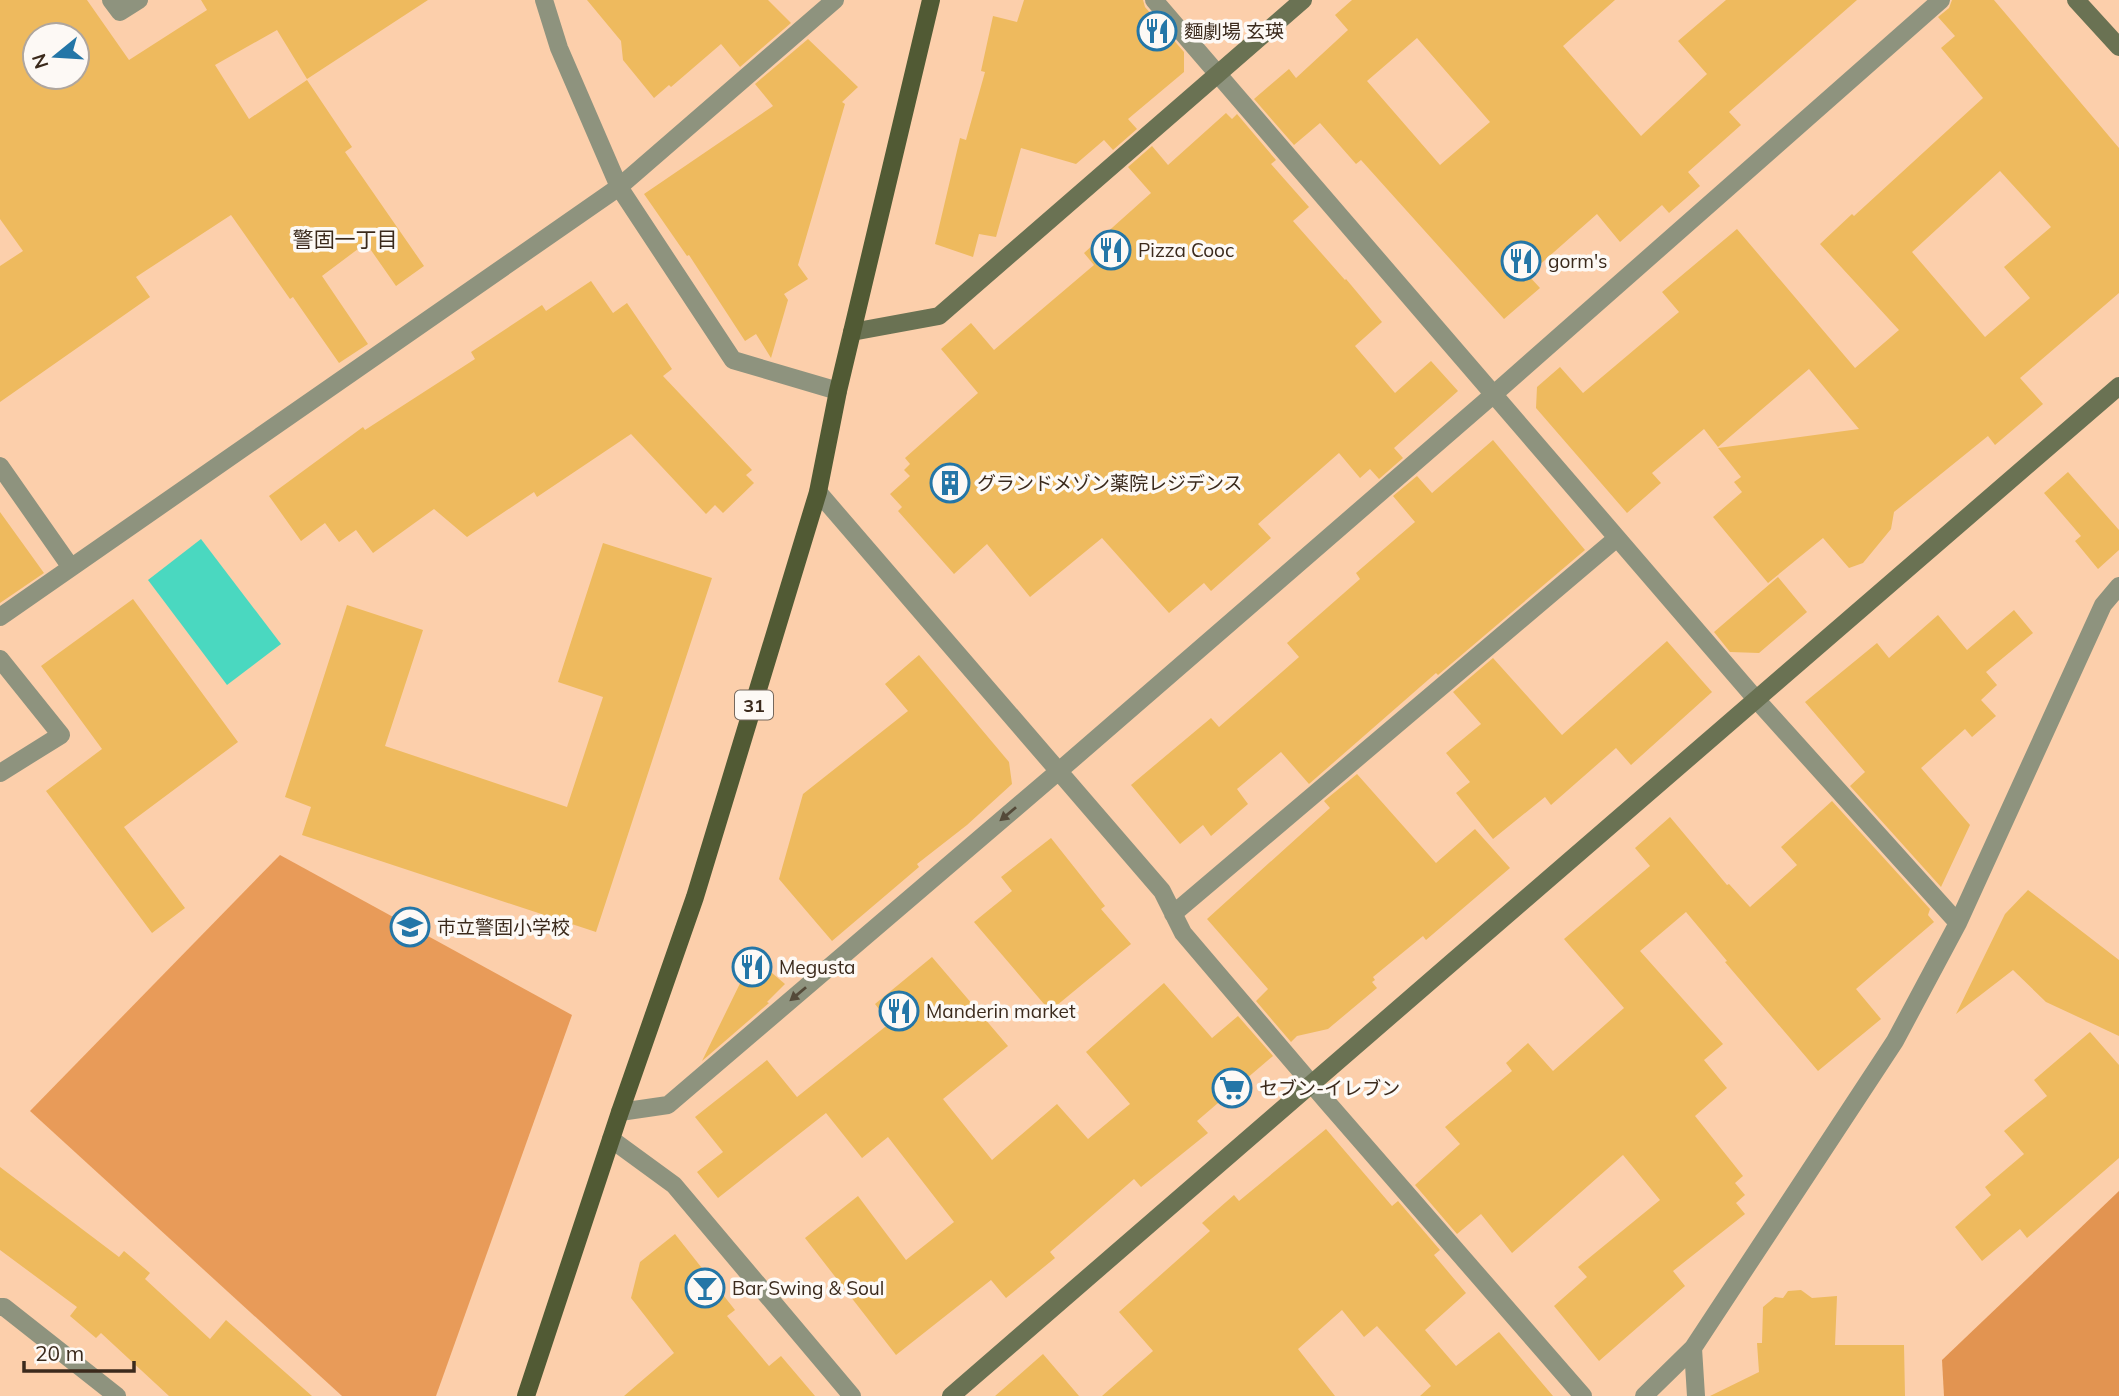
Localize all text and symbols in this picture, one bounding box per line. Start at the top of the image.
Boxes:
restaurant icon: 麵劇場 玄瑛 [1136,10,1178,52]
place label: 麵劇場 玄瑛 [1184,19,1284,43]
north arrow [21,21,91,91]
text: N [26,51,53,72]
district label: 警固一丁目 [293,226,398,252]
restaurant icon: Pizza Cooc [1090,229,1132,271]
place label: Pizza Cooc [1138,238,1234,262]
restaurant icon: gorm's [1500,240,1542,282]
place label: gorm's [1548,249,1608,273]
building icon: グランドメゾン薬院レジデンス [929,462,971,504]
place label: グランドメゾン薬院レジデンス [977,471,1243,495]
road number: 31 [735,690,773,720]
one-way arrow [999,807,1017,822]
school or university icon: 市立警固小学校 [389,906,431,948]
place label: 市立警固小学校 [437,915,570,939]
restaurant icon: Megusta [731,946,773,988]
place label: Megusta [779,955,855,979]
one-way arrow [789,986,806,1001]
restaurant icon: Manderin market [878,990,920,1032]
place label: Manderin market [926,999,1076,1023]
supermarket icon: セブン-イレブン [1211,1067,1253,1109]
place label: セブン-イレブン [1259,1076,1400,1100]
bar icon: Bar Swing & Soul [684,1267,726,1309]
place label: Bar Swing & Soul [732,1276,884,1300]
scale bar [24,1330,135,1374]
text: 20 m [35,1340,84,1366]

